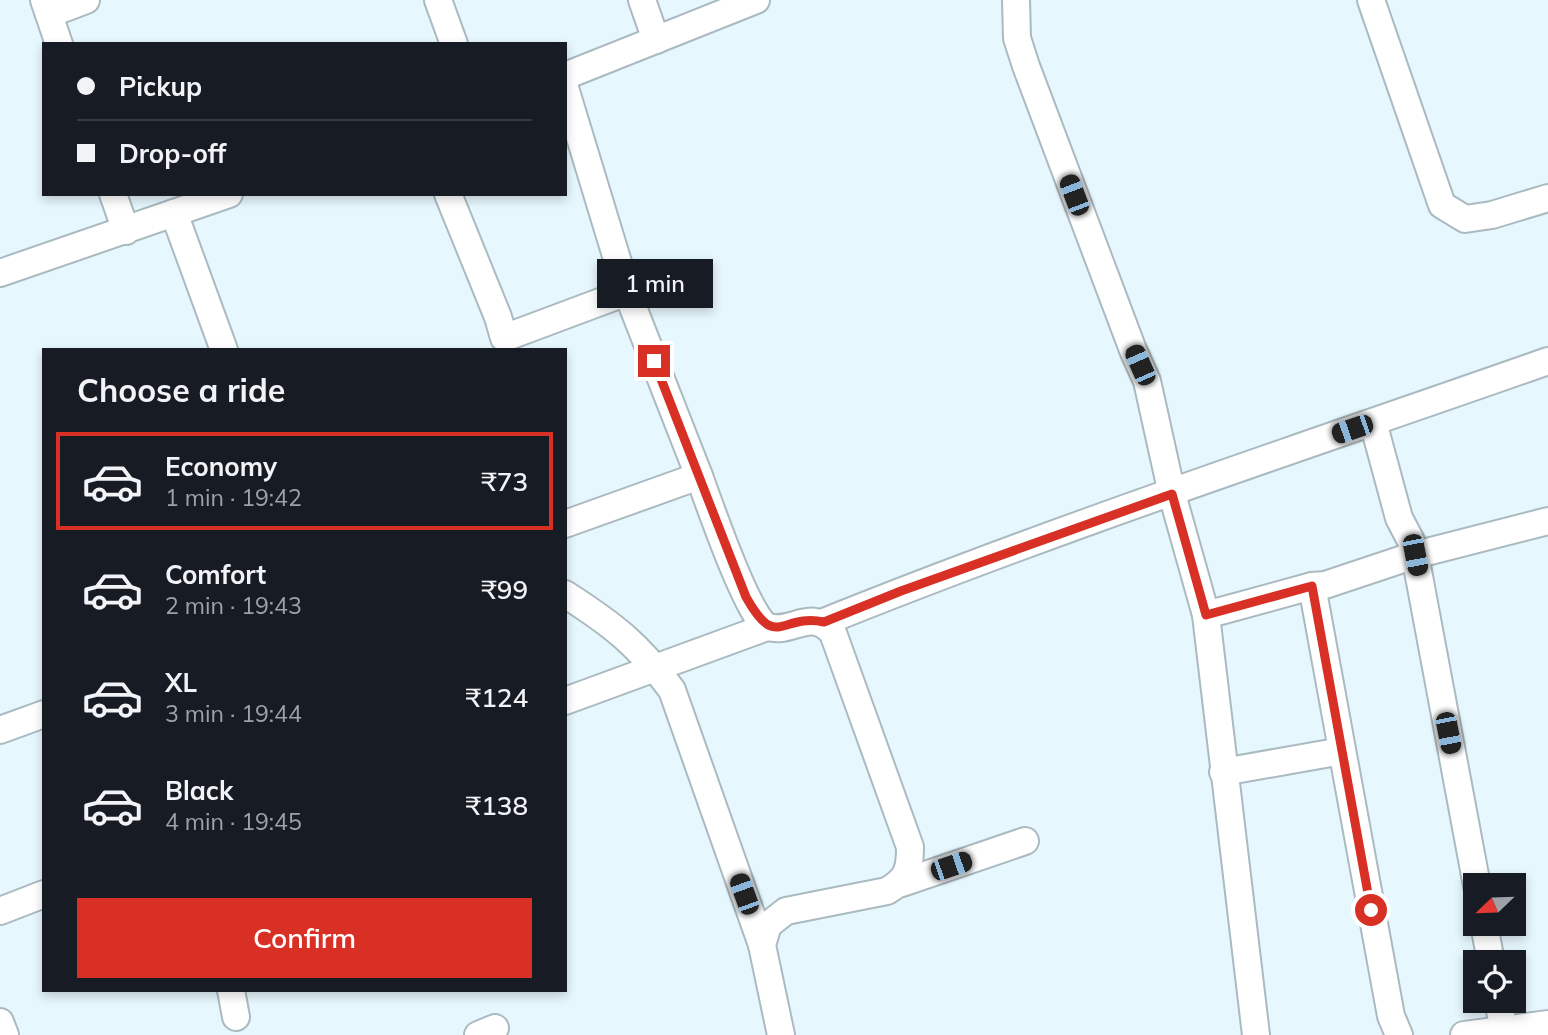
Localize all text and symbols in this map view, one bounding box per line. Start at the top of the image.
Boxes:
text: Pickup [119,70,202,103]
text: Drop-off [119,137,226,170]
car [1057,172,1092,218]
callout: 1 min [596,260,712,308]
text: 1 min [625,269,685,298]
car [1122,342,1159,388]
route end [638,345,670,377]
text: Choose a ride [77,370,285,410]
car [1329,412,1376,446]
icon: car [81,450,144,513]
text: Economy [165,450,277,483]
text: ₹73 [481,465,528,498]
text: 1 min · 19:42 [165,483,302,512]
car [1401,532,1430,578]
icon: car [81,558,144,621]
text: Comfort [165,558,266,591]
text: ₹99 [481,573,528,606]
text: 2 min · 19:43 [165,591,302,620]
icon: car [81,666,144,729]
text: XL [165,666,197,699]
text: ₹124 [466,681,528,714]
text: 3 min · 19:44 [165,699,302,728]
car [1434,710,1463,756]
icon: car [81,774,144,837]
text: Black [165,774,233,807]
text: ₹138 [466,789,528,822]
text: 4 min · 19:45 [165,807,302,836]
car [928,849,975,883]
car [727,871,762,917]
north arrow [1463,873,1526,936]
map controls [1463,873,1526,1013]
route start [1355,894,1387,926]
button: Confirm [77,898,532,978]
button: locate [1463,950,1526,1013]

